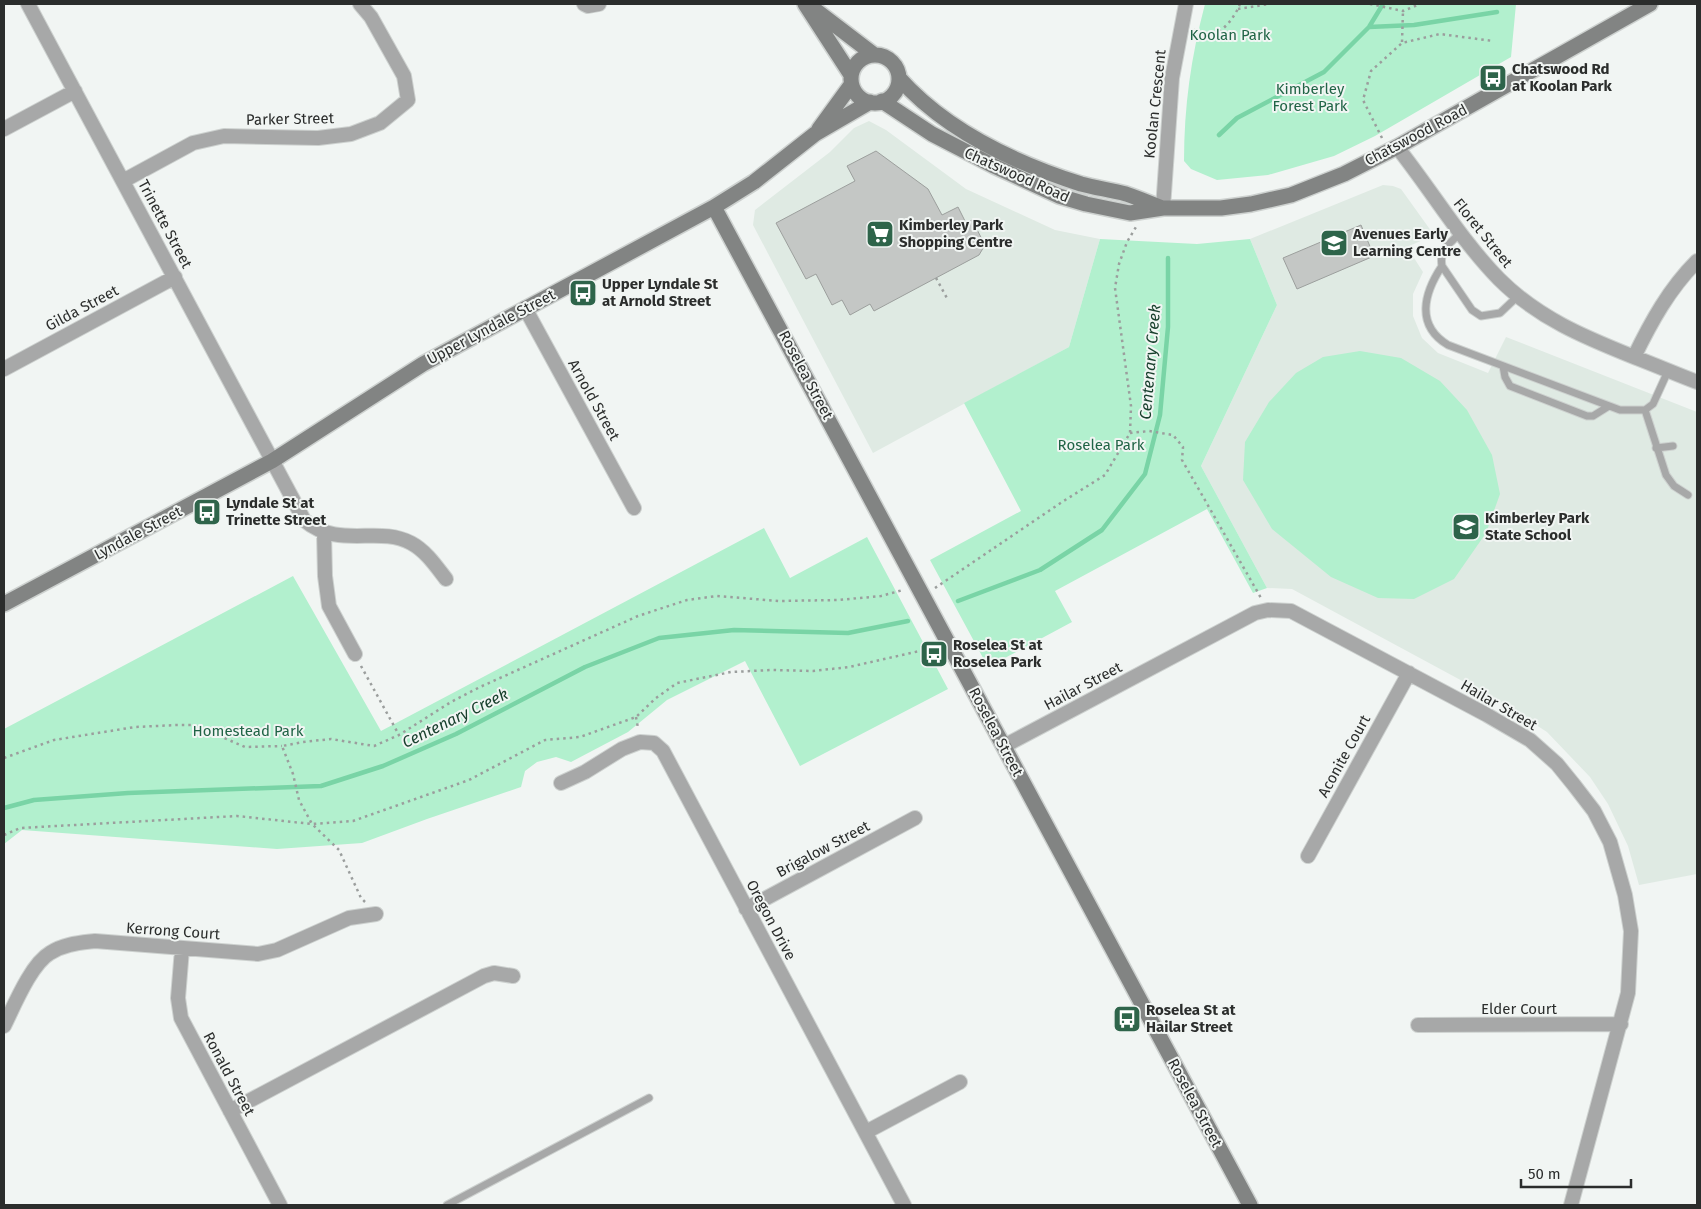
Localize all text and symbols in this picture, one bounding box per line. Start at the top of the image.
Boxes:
park label: Koolan Park [1190,26,1271,44]
street label: Koolan Crescent [1140,48,1170,159]
place label: Chatswood Rd at Koolan Park [1512,60,1613,95]
bus stop icon: Chatswood Rd at Koolan Park [1478,63,1508,93]
park label: Kimberley Forest Park [1272,80,1348,115]
street label: Chatswood Road [1362,100,1470,170]
street label: Parker Street [246,109,335,129]
street label: Chatswood Road [962,144,1072,206]
street label: Trinette Street [134,177,196,272]
street label: Floret Street [1450,195,1517,272]
place label: Kimberley Park Shopping Centre [899,216,1013,251]
supermarket icon: Kimberley Park Shopping Centre [865,219,895,249]
place label: Avenues Early Learning Centre [1352,225,1461,260]
school or university icon: Avenues Early Learning Centre [1319,228,1349,258]
place label: Upper Lyndale St at Arnold Street [602,275,718,310]
bus stop icon: Upper Lyndale St at Arnold Street [568,278,598,308]
street label: Gilda Street [43,281,122,335]
street label: Upper Lyndale Street [424,285,559,368]
water label: Centenary Creek [1135,303,1165,420]
street label: Roselea Street [775,328,837,423]
street label: Arnold Street [564,356,624,444]
park label: Roselea Park [1058,436,1145,454]
place label: Lyndale St at Trinette Street [226,494,326,529]
bus stop icon: Lyndale St at Trinette Street [192,497,222,527]
street label: Lyndale Street [91,502,185,564]
place label: Kimberley Park State School [1485,509,1590,544]
school or university icon: Kimberley Park State School [1451,512,1481,542]
place label: Roselea St at Roselea Park [953,636,1043,671]
bus stop icon: Roselea St at Roselea Park [919,639,949,669]
street label: Hailar Street [1041,658,1126,714]
street label: Hailar Street [1457,676,1541,734]
water label: Centenary Creek [399,684,511,752]
street label: Roselea Street [965,685,1027,780]
street label: Aconite Court [1314,711,1374,800]
park label: Homestead Park [193,722,304,740]
street label: Brigalow Street [773,817,873,881]
street label: Oregon Drive [742,877,800,963]
street label: Kerrong Court [125,919,221,943]
street label: Elder Court [1481,1000,1558,1018]
place label: Roselea St at Hailar Street [1146,1001,1236,1036]
bus stop icon: Roselea St at Hailar Street [1112,1004,1142,1034]
street label: Ronald Street [199,1029,259,1120]
street label: Roselea Street [1164,1056,1226,1151]
scale bar [1521,1156,1631,1188]
text: 50 m [1528,1165,1561,1183]

